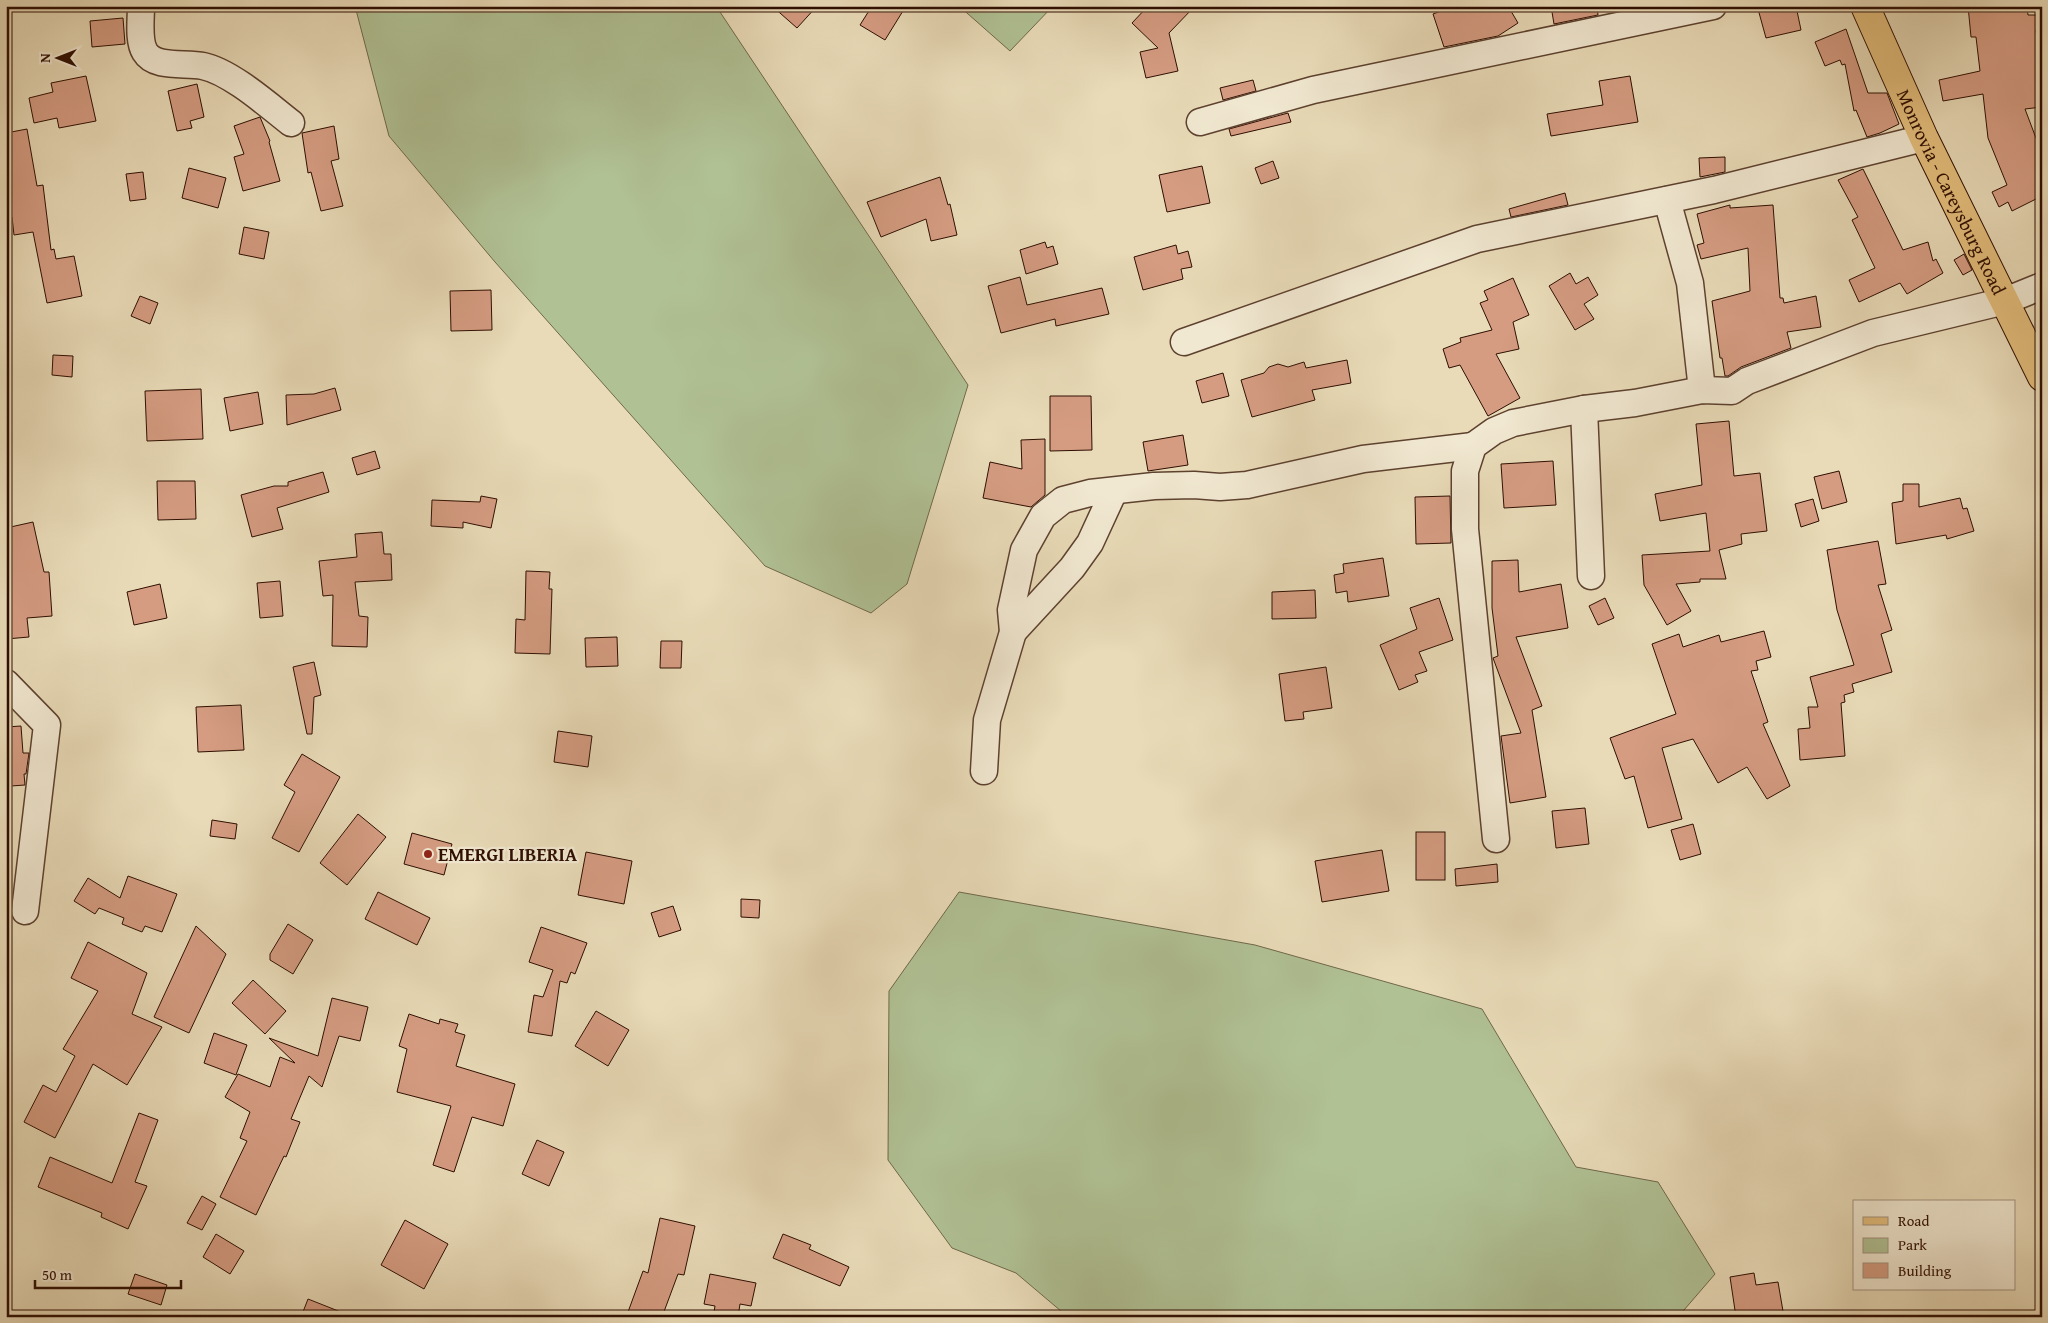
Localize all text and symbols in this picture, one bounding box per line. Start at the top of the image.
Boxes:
north arrow [32,32,82,82]
text: N [35,53,55,63]
street label: Monrovia - Careysburg Road [1890,84,2014,300]
place label: EMERGI LIBERIA [438,840,577,868]
marker: EMERGI LIBERIA [422,848,434,860]
legend [1853,1200,2016,1290]
text: Road [1898,1210,1929,1231]
text: Park [1898,1234,1927,1255]
scale bar [35,1258,181,1290]
text: Building [1898,1260,1952,1281]
text: 50 m [42,1264,73,1285]

